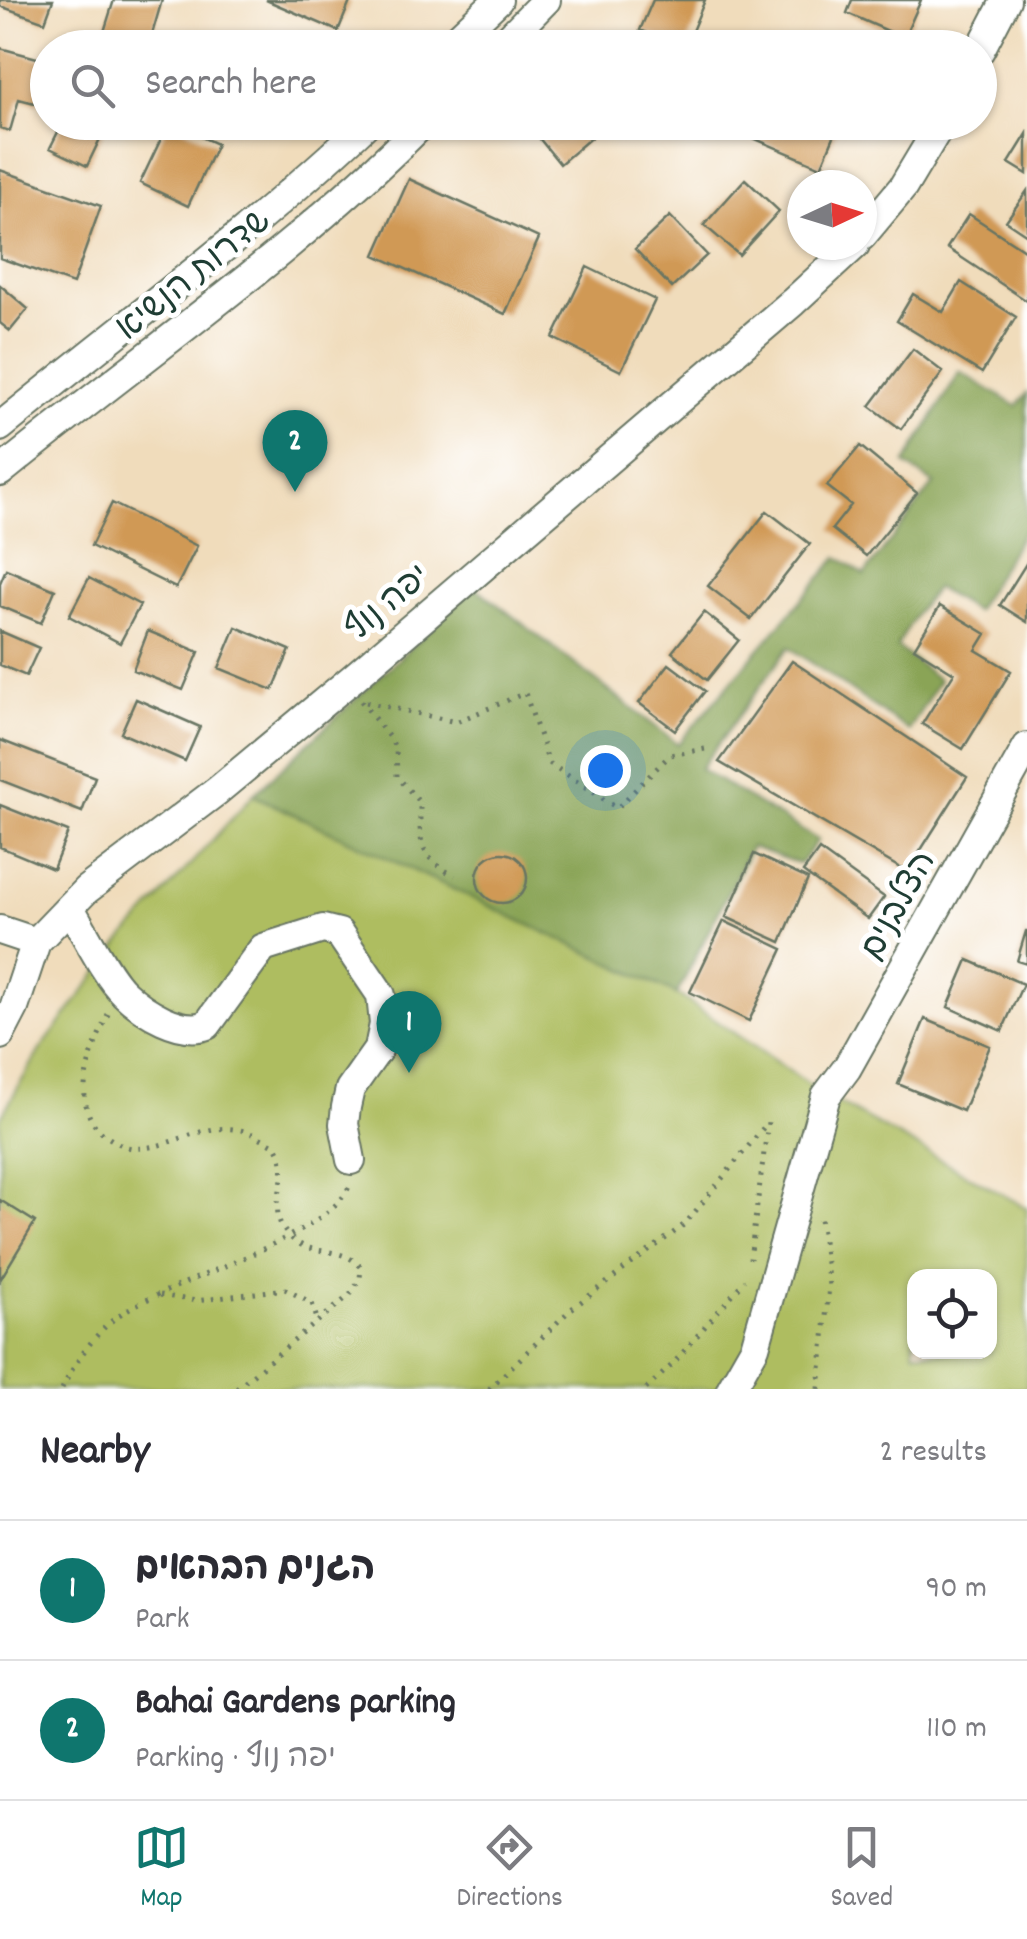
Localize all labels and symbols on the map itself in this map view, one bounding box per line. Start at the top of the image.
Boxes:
north arrow [787,170,877,260]
street label: שדרות הנשיא [107,199,283,355]
pin: 2 [262,410,328,492]
street label: יפה נוף [336,554,443,655]
your location [580,745,631,796]
street label: הצלבנים [850,842,951,970]
pin: 1 [376,990,442,1073]

